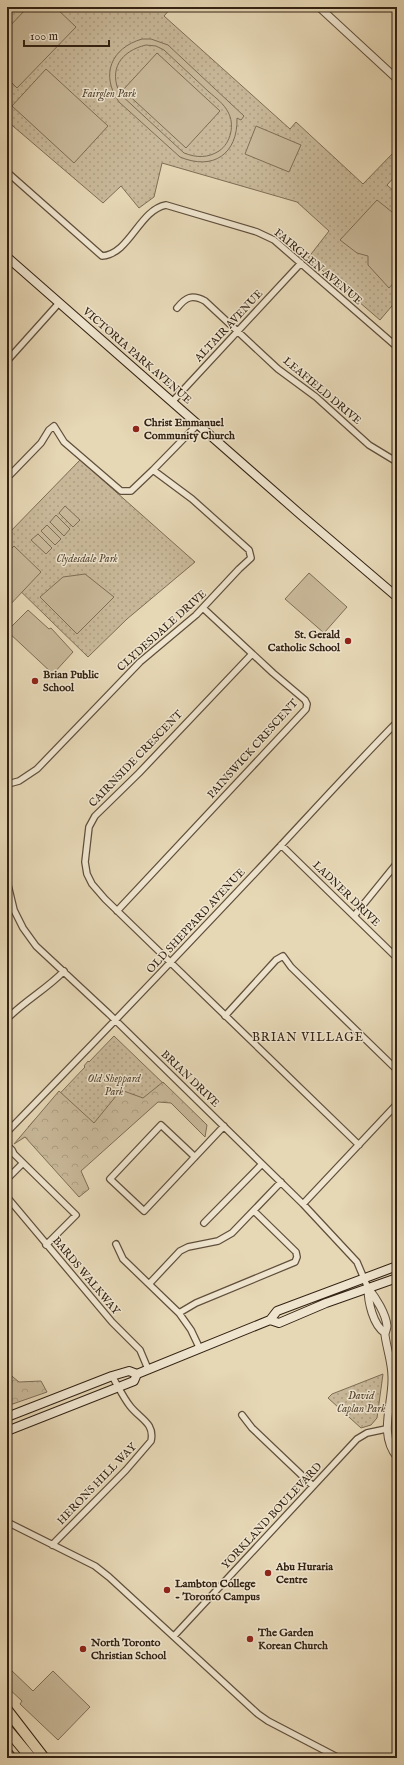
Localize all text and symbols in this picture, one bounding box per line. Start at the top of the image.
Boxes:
scale bar [24,22,109,48]
text: 100 m [30,29,58,44]
park label: Fairglen Park [82,87,137,102]
street label: FAIRGLEN AVENUE [271,226,365,308]
street label: ALTAIR AVENUE [191,287,266,366]
street label: VICTORIA PARK AVENUE [79,304,195,407]
street label: LEAFIELD DRIVE [280,354,364,428]
place label: Christ Emmanuel Community Church [144,416,235,443]
marker: Christ Emmanuel Community Church [131,424,141,434]
park label: Clydesdale Park [56,552,118,566]
street label: CLYDESDALE DRIVE [114,587,210,675]
place label: St. Gerald Catholic School [268,628,341,655]
marker: St. Gerald Catholic School [343,636,353,646]
place label: Brian Public School [43,668,99,695]
marker: Brian Public School [30,676,40,686]
street label: PAINSWICK CRESCENT [205,696,301,802]
street label: CAIRNSIDE CRESCENT [86,708,186,810]
street label: LADNER DRIVE [309,858,383,930]
street label: OLD SHEPPARD AVENUE [144,865,249,976]
district label: BRIAN VILLAGE [252,1030,364,1045]
street label: BRIAN DRIVE [158,1048,223,1111]
park label: Old Sheppard Park [87,1072,141,1099]
street label: BARDS WALKWAY [49,1234,123,1318]
park label: David Caplan Park [337,1389,386,1416]
street label: HERONS HILL WAY [54,1440,140,1528]
street label: YORKLAND BOULEVARD [219,1460,325,1572]
place label: Abu Huraria Centre [275,1560,333,1587]
marker: Abu Huraria Centre [263,1568,273,1578]
place label: Lambton College - Toronto Campus [174,1577,260,1604]
marker: Lambton College - Toronto Campus [162,1585,172,1595]
place label: The Garden Korean Church [257,1626,328,1653]
marker: The Garden Korean Church [245,1634,255,1644]
place label: North Toronto Christian School [90,1636,167,1663]
marker: North Toronto Christian School [78,1644,88,1654]

